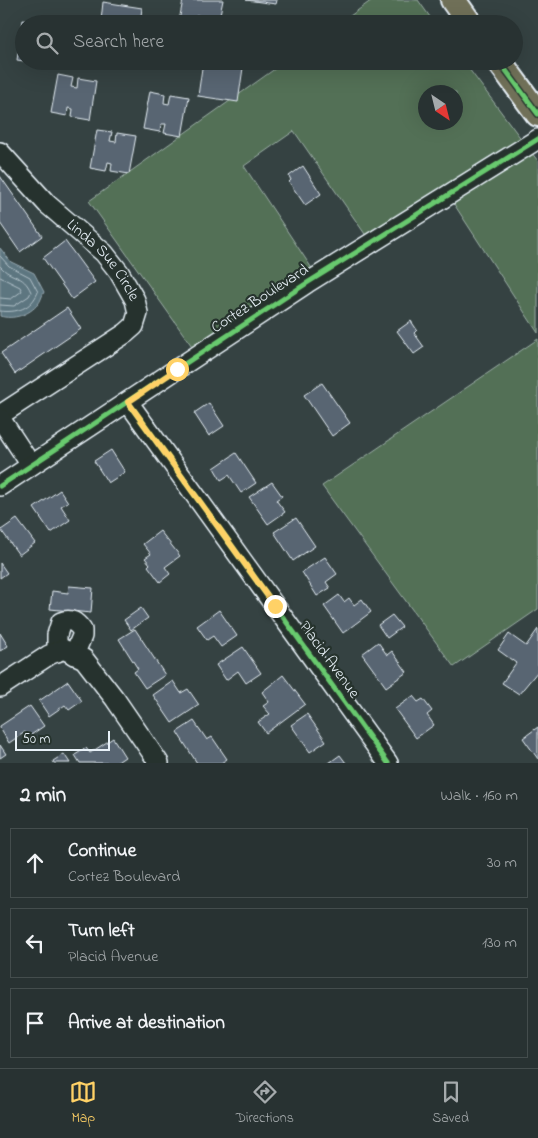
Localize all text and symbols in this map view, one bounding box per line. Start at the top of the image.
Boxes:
search box [15,15,523,70]
icon: search [33,29,61,57]
text: Search here [73,29,164,56]
north arrow [418,85,463,130]
street label: Linda Sue Circle [61,214,146,306]
street label: Cortez Boulevard [206,258,314,340]
route start [166,358,189,381]
route end [264,595,287,618]
street label: Placid Avenue [293,616,366,704]
scale bar [15,728,110,751]
text: 50 m [22,729,50,750]
text: 2 min [20,781,66,811]
text: Walk · 160 m [440,784,518,808]
text: Continue [68,838,136,865]
icon: ahead [21,849,49,877]
text: 30 m [487,851,517,875]
text: Cortez Boulevard [68,865,180,889]
text: Turn left [68,918,135,945]
icon: left [21,929,49,957]
text: 130 m [482,931,517,955]
text: Placid Avenue [68,945,158,969]
icon: arrive [21,1009,49,1037]
text: Arrive at destination [68,1010,225,1037]
tab: Map [69,1078,97,1129]
tab: Directions [236,1078,294,1129]
tab: Saved [432,1078,469,1129]

